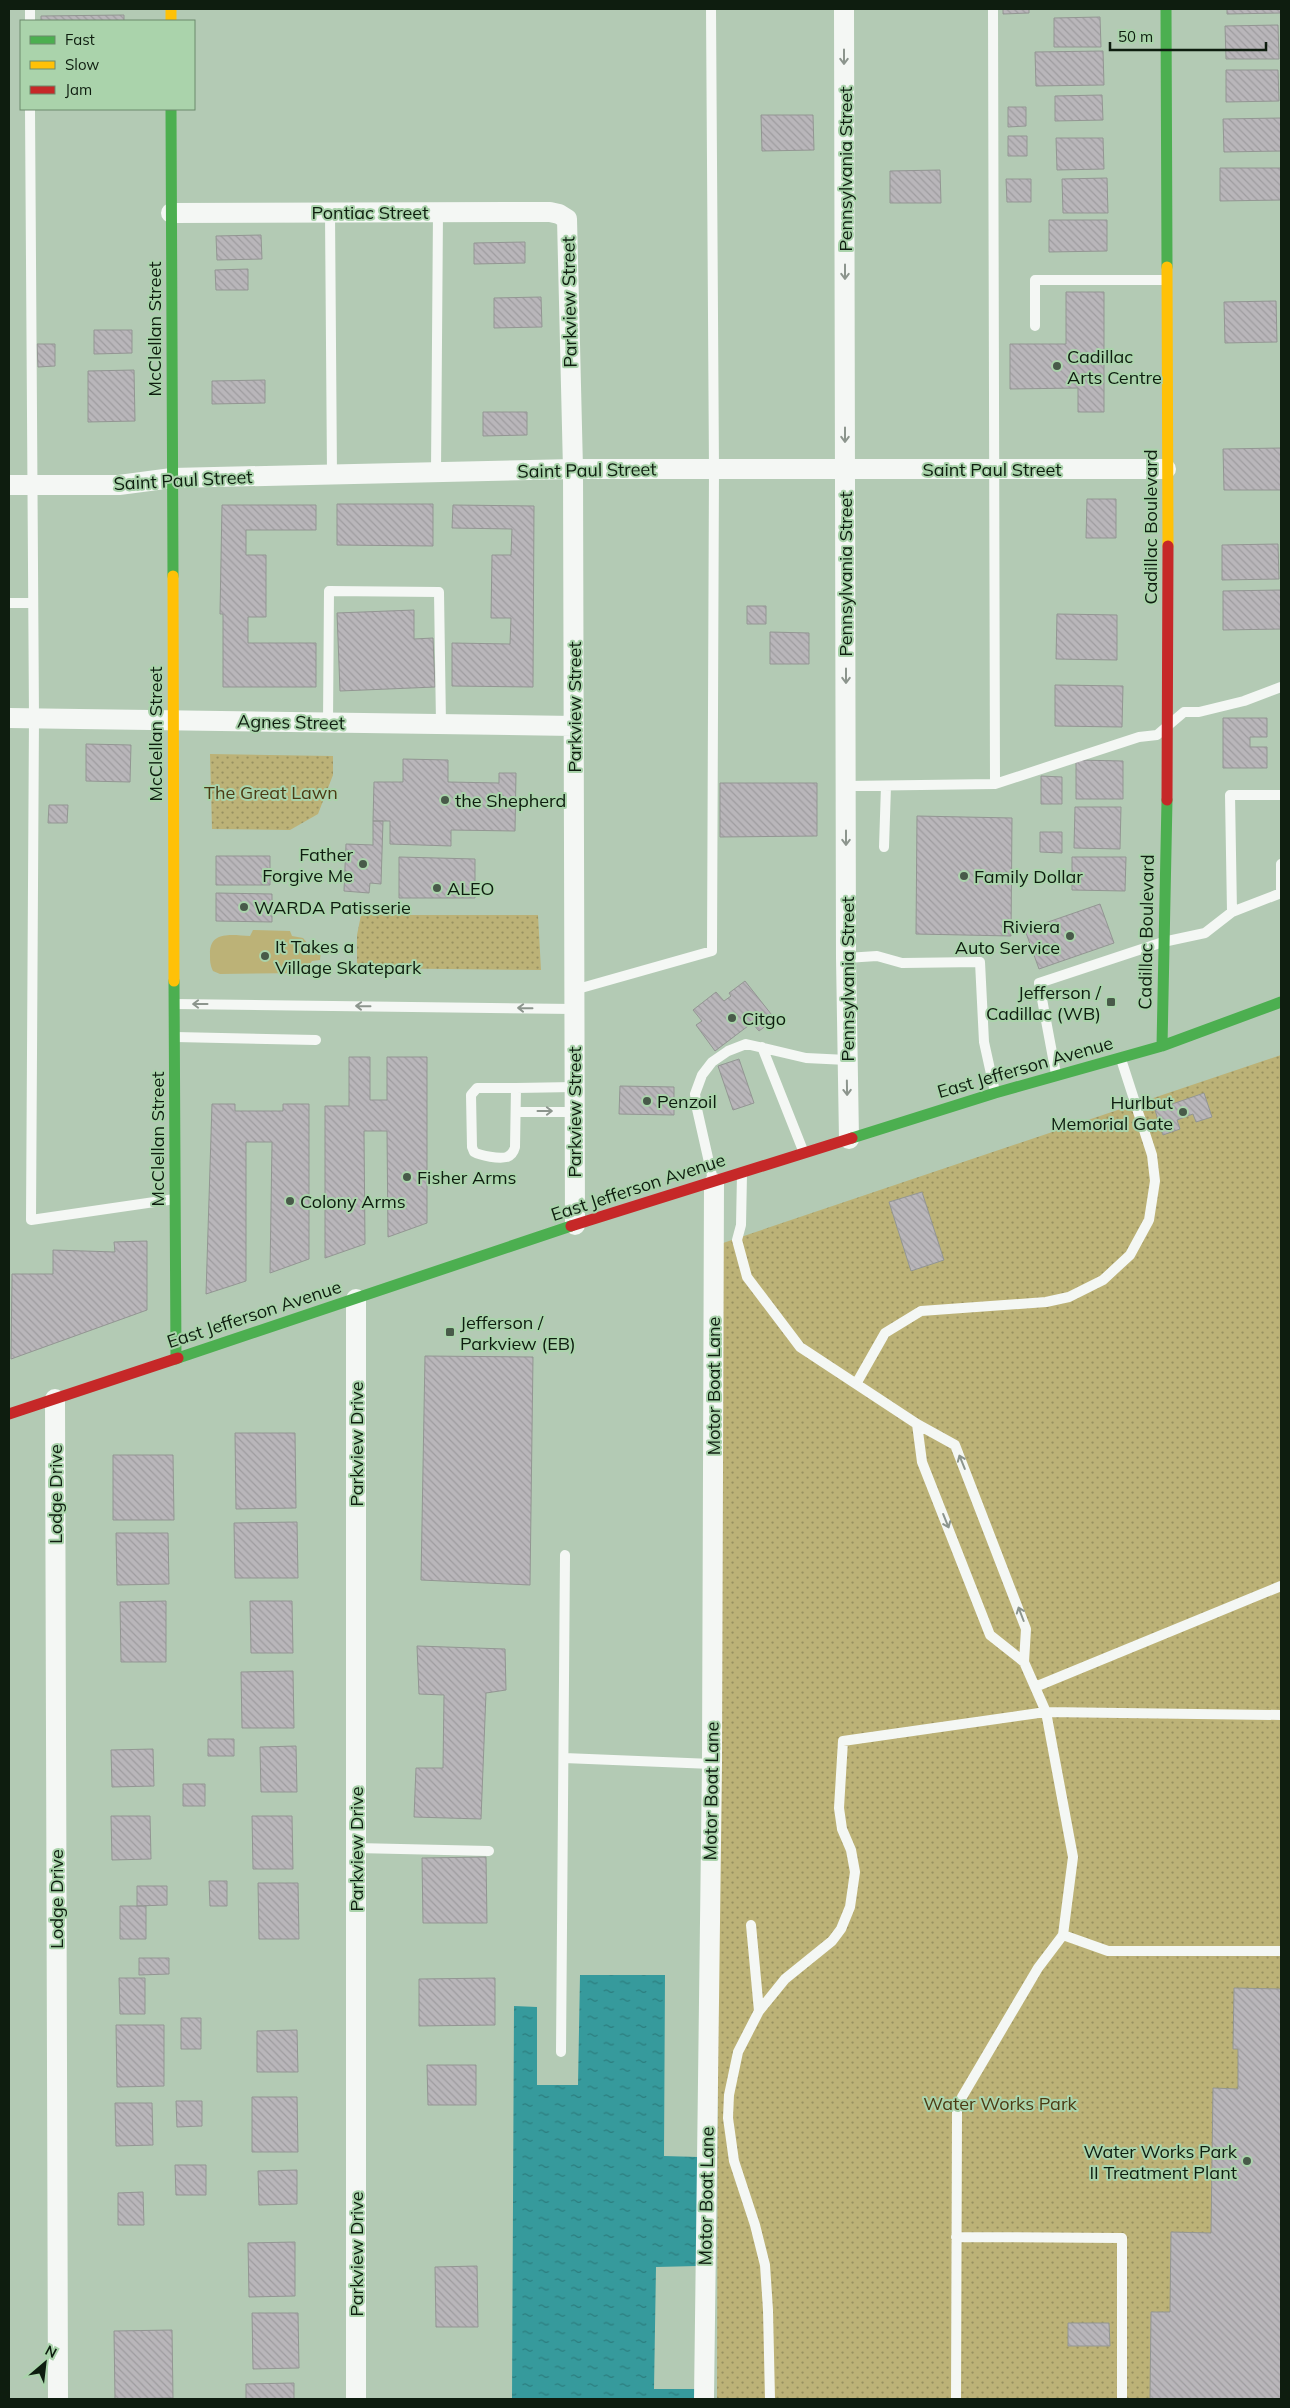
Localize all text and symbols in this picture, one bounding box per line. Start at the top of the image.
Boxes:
legend [20,20,195,110]
scale bar [1110,20,1266,52]
text: 50 m [1118,27,1153,46]
text: Fast [65,30,95,49]
one-way arrow [839,49,849,65]
text: Slow [65,55,99,74]
text: Jam [65,80,92,99]
street label: Pennsylvania Street [834,86,857,252]
street label: Pontiac Street [312,201,428,224]
street label: Parkview Street [556,236,582,368]
street label: McClellan Street [143,261,166,397]
one-way arrow [840,264,850,280]
place label: Cadillac Arts Centre [1067,345,1162,389]
marker: Cadillac Arts Centre [1051,360,1063,372]
one-way arrow [840,426,850,443]
street label: Cadillac Boulevard [1139,449,1162,605]
street label: Saint Paul Street [517,457,657,483]
street label: Saint Paul Street [922,458,1062,481]
street label: Saint Paul Street [113,465,253,495]
street label: Pennsylvania Street [834,491,857,657]
street label: Parkview Street [563,641,586,773]
street label: McClellan Street [144,666,167,802]
one-way arrow [841,667,851,683]
street label: Agnes Street [237,710,345,734]
park label: The Great Lawn [204,781,338,804]
place label: the Shepherd [455,789,566,812]
marker: the Shepherd [439,794,451,806]
one-way arrow [841,830,851,846]
place label: Father Forgive Me [262,843,353,887]
street label: Cadillac Boulevard [1133,854,1159,1010]
marker: Father Forgive Me [357,858,369,870]
place label: Family Dollar [974,865,1083,888]
marker: Family Dollar [958,870,970,882]
place label: ALEO [447,877,494,900]
marker: ALEO [431,882,443,894]
place label: WARDA Patisserie [254,896,411,919]
street label: Pennsylvania Street [836,896,859,1062]
marker: WARDA Patisserie [238,901,250,913]
place label: Riviera Auto Service [955,915,1060,959]
marker: Riviera Auto Service [1064,930,1076,942]
place label: It Takes a Village Skatepark [275,935,422,979]
marker: It Takes a Village Skatepark [259,950,271,962]
place label: Jefferson / Cadillac (WB) [986,981,1102,1025]
marker: Jefferson / Cadillac (WB) [1105,996,1117,1008]
one-way arrow [192,999,208,1009]
one-way arrow [355,1001,371,1011]
one-way arrow [517,1003,534,1013]
place label: Citgo [742,1007,786,1030]
marker: Citgo [726,1012,738,1024]
street label: East Jefferson Avenue [934,1031,1116,1103]
street label: Parkview Street [563,1046,586,1178]
street label: McClellan Street [146,1071,169,1207]
one-way arrow [842,1080,852,1096]
place label: Penzoil [657,1090,717,1113]
place label: Hurlbut Memorial Gate [1051,1091,1173,1135]
marker: Penzoil [641,1095,653,1107]
marker: Hurlbut Memorial Gate [1177,1106,1189,1118]
one-way arrow [537,1107,553,1116]
street label: East Jefferson Avenue [548,1148,728,1226]
place label: Fisher Arms [417,1166,516,1189]
marker: Fisher Arms [401,1171,413,1183]
place label: Colony Arms [300,1190,406,1213]
marker: Colony Arms [284,1195,296,1207]
street label: East Jefferson Avenue [164,1275,344,1353]
place label: Jefferson / Parkview (EB) [460,1311,576,1355]
street label: Motor Boat Lane [702,1317,725,1455]
marker: Jefferson / Parkview (EB) [444,1326,456,1338]
street label: Parkview Drive [345,1382,368,1506]
street label: Lodge Drive [44,1444,67,1544]
one-way arrow [957,1455,966,1471]
one-way arrow [942,1513,951,1528]
one-way arrow [1016,1607,1025,1622]
street label: Motor Boat Lane [698,1721,724,1861]
street label: Parkview Drive [345,1787,368,1911]
street label: Lodge Drive [45,1849,68,1949]
park label: Water Works Park [923,2092,1077,2115]
street label: Motor Boat Lane [693,2126,719,2266]
place label: Water Works Park II Treatment Plant [1084,2140,1238,2184]
marker: Water Works Park II Treatment Plant [1241,2155,1253,2167]
street label: Parkview Drive [345,2192,368,2316]
north arrow [20,2338,70,2388]
text: N [42,2341,60,2362]

